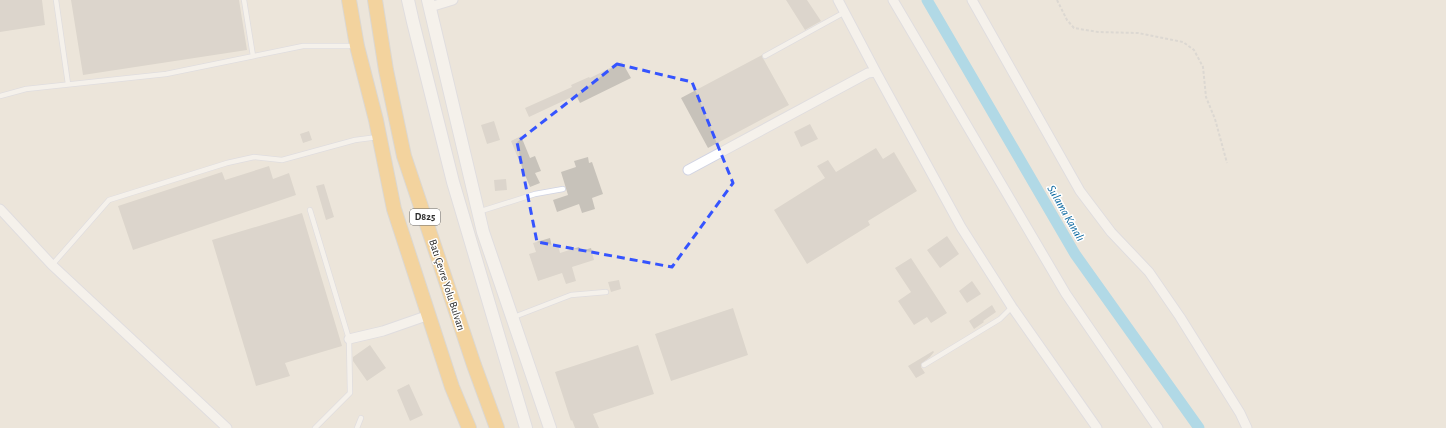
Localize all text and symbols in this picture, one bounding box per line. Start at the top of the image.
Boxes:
water label: Sulama Kanalı [1045,183,1087,243]
road number: D825 [410,209,440,225]
street label: Batı Çevre Yolu Bulvarı [427,238,467,332]

